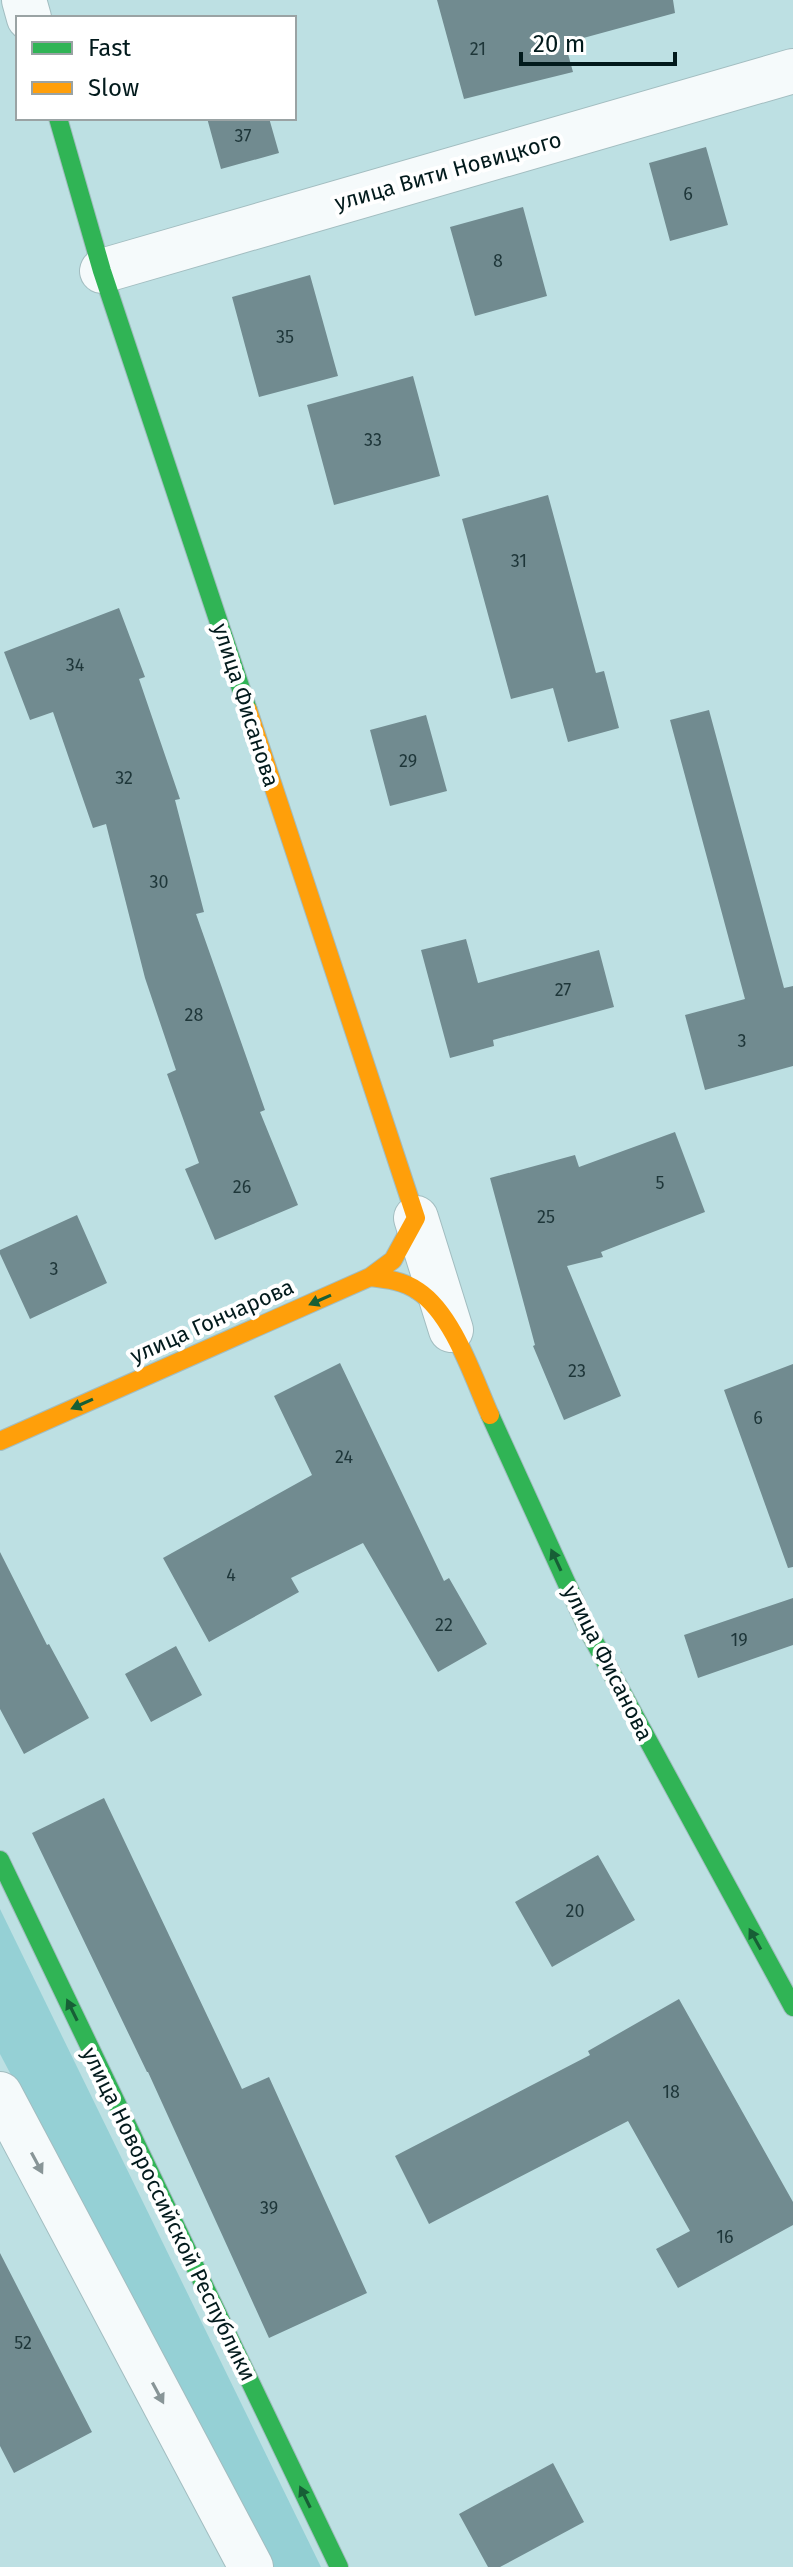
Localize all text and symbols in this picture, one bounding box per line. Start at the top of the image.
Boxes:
legend [16,16,296,120]
scale bar [521,16,675,66]
text: 20 m [533,30,585,58]
text: Fast [88,34,131,62]
house number: 21 [470,38,486,60]
text: Slow [88,74,139,102]
house number: 37 [235,125,251,147]
street label: улица Вити Новицкого [331,126,565,216]
house number: 6 [683,183,693,205]
house number: 8 [493,250,503,272]
house number: 35 [276,326,294,348]
house number: 33 [364,429,382,451]
house number: 31 [511,550,527,572]
street label: улица Фисанова [207,620,285,790]
house number: 34 [66,654,85,676]
house number: 29 [399,750,417,772]
house number: 32 [115,767,133,789]
house number: 30 [149,871,169,893]
house number: 27 [555,979,571,1001]
house number: 28 [185,1004,203,1026]
house number: 3 [738,1030,746,1052]
house number: 5 [655,1172,665,1194]
house number: 26 [233,1176,251,1198]
house number: 25 [537,1206,555,1228]
house number: 3 [50,1258,58,1280]
street label: улица Гончарова [126,1273,298,1369]
one-way arrow [308,1293,332,1306]
house number: 23 [568,1360,586,1382]
one-way arrow [70,1398,94,1411]
house number: 6 [753,1407,763,1429]
house number: 24 [335,1446,353,1468]
one-way arrow [549,1548,563,1572]
house number: 4 [226,1564,236,1586]
street label: улица Фисанова [557,1581,659,1745]
house number: 22 [435,1614,453,1636]
house number: 19 [730,1629,748,1651]
house number: 20 [566,1900,584,1922]
one-way arrow [748,1928,762,1950]
one-way arrow [65,1998,78,2021]
street label: улица Новороссийской Республики [76,2043,262,2385]
house number: 18 [662,2081,680,2103]
one-way arrow [29,2152,43,2174]
house number: 39 [260,2197,278,2219]
house number: 16 [716,2226,734,2248]
house number: 52 [14,2332,32,2354]
one-way arrow [152,2381,165,2404]
one-way arrow [298,2485,312,2508]

